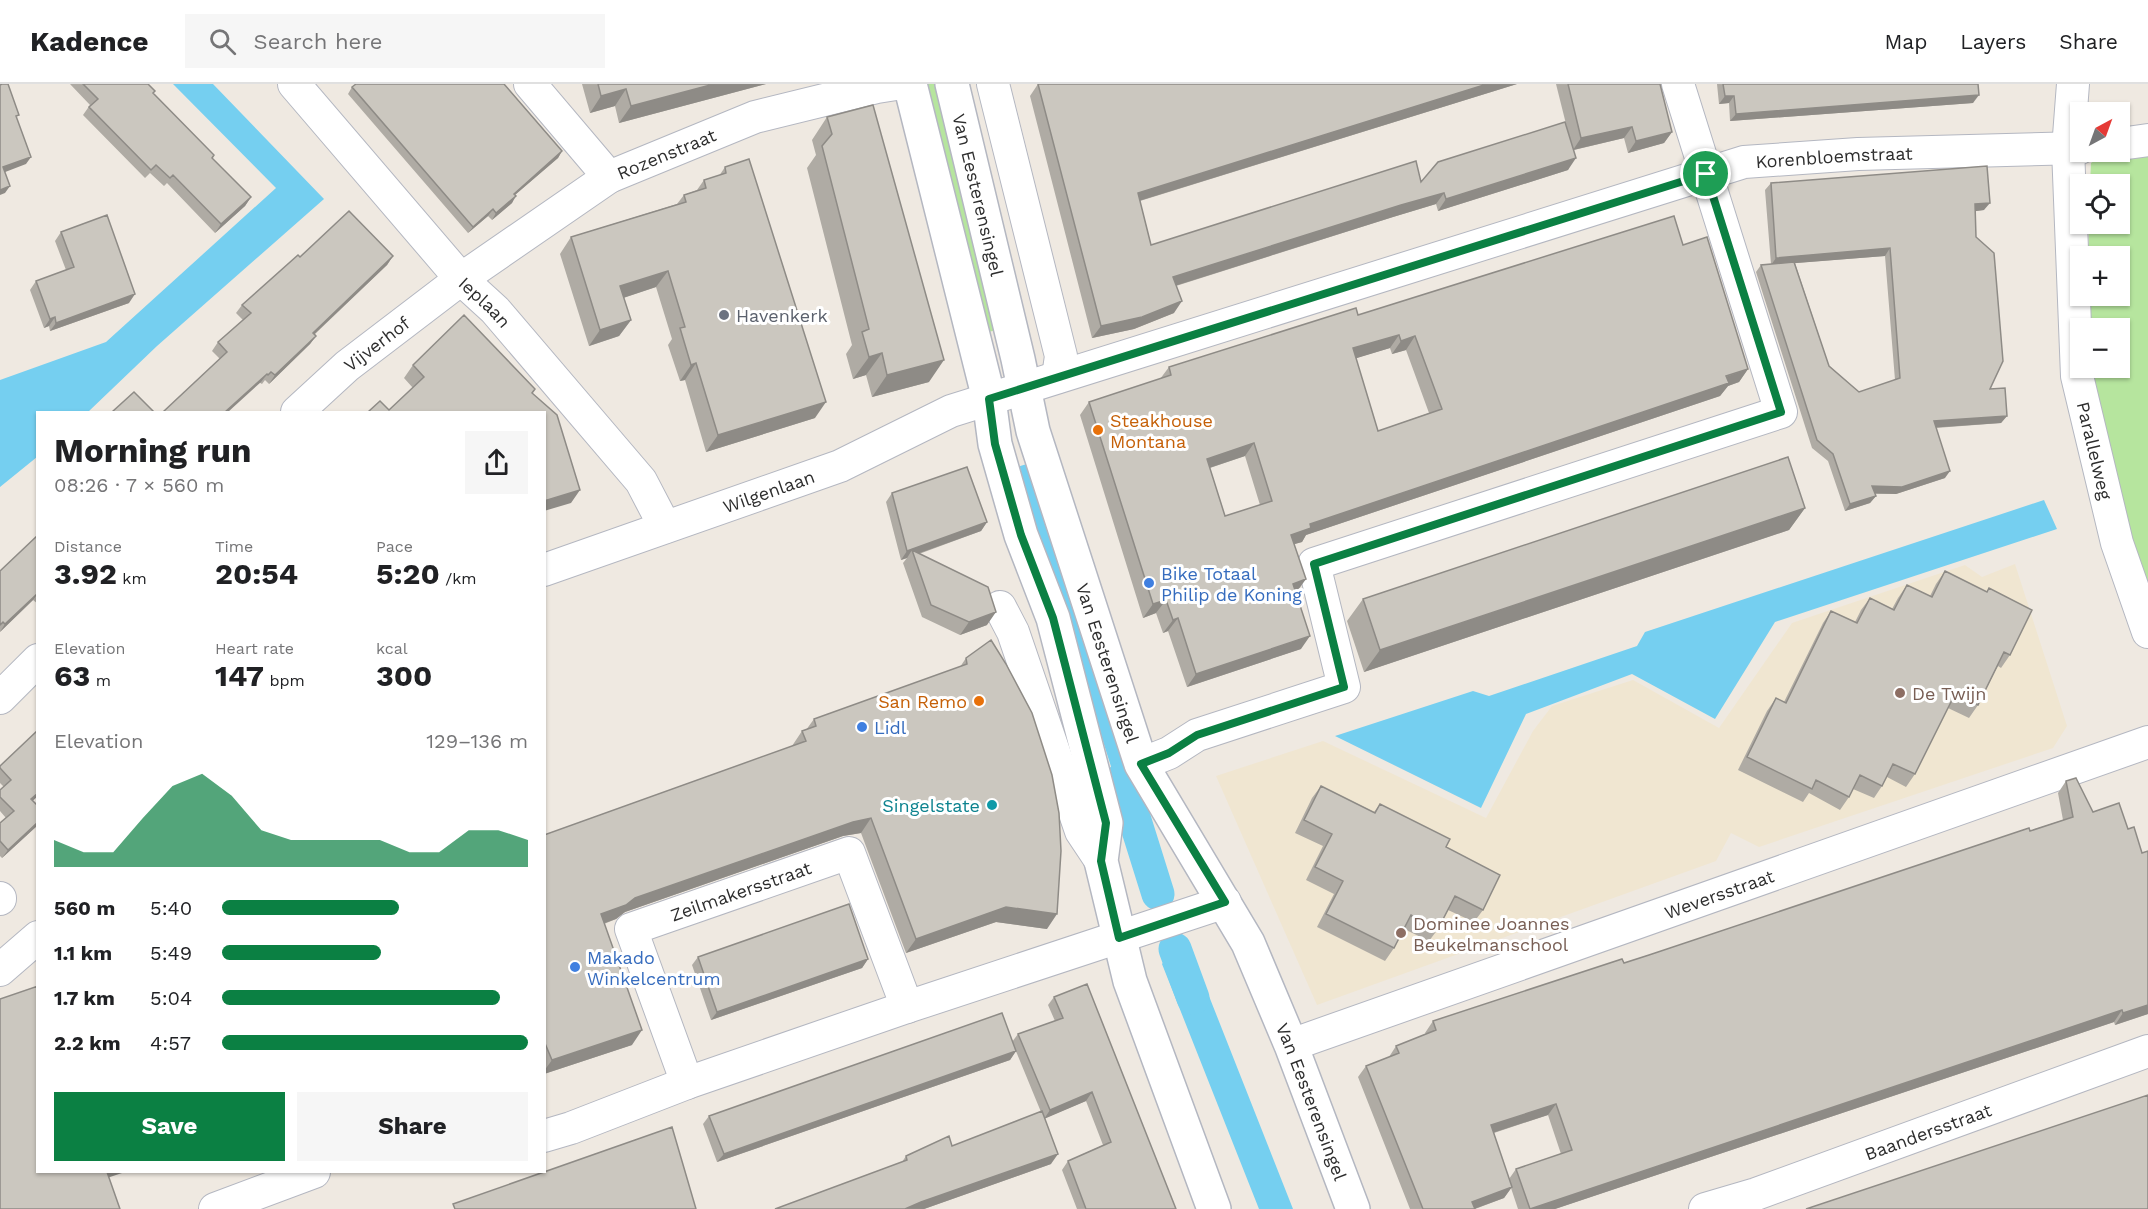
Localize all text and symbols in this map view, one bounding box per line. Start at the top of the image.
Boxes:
search box [185,14,605,68]
text: Kadence [30,25,149,58]
icon: search [206,25,239,58]
text: Search here [254,29,383,54]
text: Map [1884,29,1927,54]
text: Layers [1960,29,2026,54]
text: Share [2059,29,2118,54]
north arrow [2070,102,2130,162]
map controls [2070,102,2130,378]
street label: Van Eesterensingel [949,111,1008,279]
street label: Rozenstraat [614,124,719,183]
street label: Korenbloemstraat [1755,142,1913,172]
pin [1680,148,1731,199]
icon: arrive [1689,157,1722,190]
button: locate [2070,174,2130,234]
button: + [2070,246,2130,306]
street label: Ieplaan [455,272,515,331]
place label: Havenkerk [736,305,828,326]
marker: Havenkerk [717,308,731,322]
street label: Vijverhof [339,312,414,375]
button: − [2070,318,2130,378]
street label: Parallelweg [2073,400,2117,502]
place label: Steakhouse Montana [1110,410,1213,452]
marker: Steakhouse Montana [1091,423,1105,437]
text: Morning run [54,431,251,470]
button: share [465,431,528,494]
street label: Wilgenlaan [720,465,817,517]
text: 08:26 · 7 × 560 m [54,473,224,497]
text: Distance [54,537,122,556]
text: Time [215,537,253,556]
text: Pace [376,537,413,556]
text: 3.92 [54,556,117,591]
text: 20:54 [215,556,298,591]
text: 5:20 [376,556,440,591]
place label: Bike Totaal Philip de Koning [1161,563,1302,605]
text: km [117,569,147,588]
text: /km [440,569,477,588]
marker: Bike Totaal Philip de Koning [1142,576,1156,590]
street label: Van Eesterensingel [1072,580,1144,746]
text: Elevation [54,639,125,658]
text: Heart rate [215,639,294,658]
text: kcal [376,639,408,658]
text: 63 [54,658,90,693]
text: 147 [215,658,264,693]
text: 300 [376,658,432,693]
text: m [90,671,111,690]
text: bpm [264,671,305,690]
place label: De Twijn [1912,683,1987,704]
marker: De Twijn [1893,686,1907,700]
place label: San Remo [878,691,967,712]
marker: San Remo [972,694,986,708]
place label: Lidl [874,717,907,738]
marker: Lidl [855,720,869,734]
text: Elevation [54,729,143,753]
text: 129–136 m [426,729,528,753]
place label: Singelstate [882,795,980,816]
marker: Singelstate [985,798,999,812]
street label: Zeilmakersstraat [668,856,814,925]
street label: Weversstraat [1661,864,1777,923]
text: 560 m [54,896,115,920]
text: 5:40 [150,896,192,920]
place label: Dominee Joannes Beukelmanschool [1413,913,1570,955]
marker: Dominee Joannes Beukelmanschool [1394,926,1408,940]
text: 1.1 km [54,941,112,965]
text: 5:49 [150,941,192,965]
place label: Makado Winkelcentrum [587,947,721,989]
marker: Makado Winkelcentrum [568,960,582,974]
text: 1.7 km [54,986,115,1010]
text: 5:04 [150,986,192,1010]
street label: Van Eesterensingel [1272,1020,1352,1184]
text: 2.2 km [54,1031,121,1055]
text: 4:57 [150,1031,191,1055]
button: Save [54,1092,285,1161]
button: Share [297,1092,528,1161]
street label: Baandersstraat [1862,1098,1994,1164]

